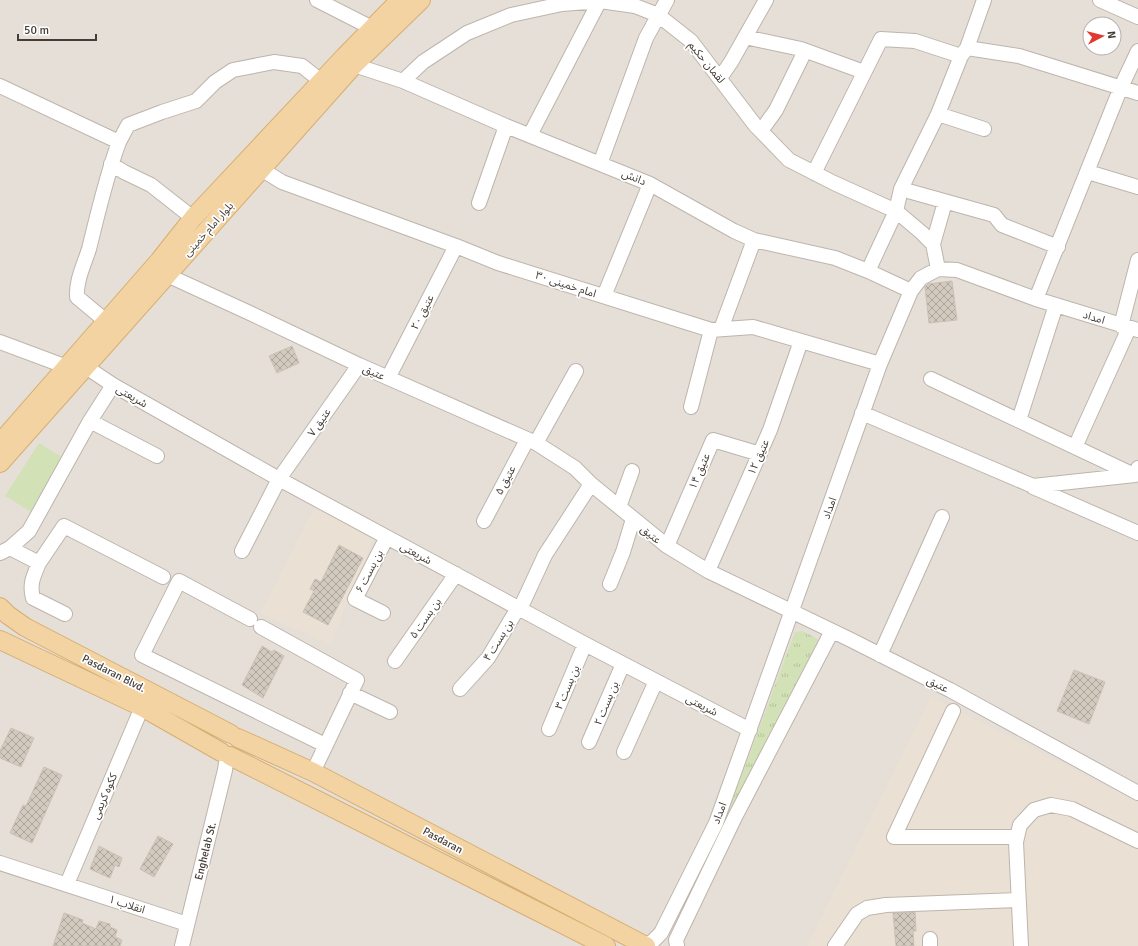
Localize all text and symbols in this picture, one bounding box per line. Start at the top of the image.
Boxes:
scale bar [18,16,96,42]
north arrow [1082,16,1122,56]
text: 50 m [24,23,49,38]
text: N [1105,30,1118,39]
street label: لقمان حکیم [684,39,728,87]
street label: دانش [620,167,648,188]
street label: بلوار امام خمینی [181,199,237,260]
street label: امام خمینی ۳۰ [533,269,598,301]
street label: عتیق ۲۰ [408,292,437,332]
street label: امداد [1081,308,1106,327]
street label: عتیق [361,362,387,383]
street label: شریعتی [114,382,150,411]
street label: عتیق ۷ [305,405,334,439]
street label: عتیق ۱۲ [745,437,772,477]
street label: عتیق ۱۴ [686,451,713,491]
street label: عتیق ۵ [492,463,519,497]
street label: امداد [820,496,839,521]
street label: عتیق [638,522,664,547]
street label: شریعتی [398,540,434,567]
street label: بن بست ۶ [353,548,386,595]
street label: بن بست ۵ [407,596,444,641]
street label: بن بست ۴ [481,617,516,663]
street label: Pasdaran Blvd. [80,652,148,695]
street label: بن بست ۳ [552,663,583,711]
street label: عتیق [925,674,951,696]
street label: بن بست ۲ [591,679,622,727]
street label: شریعتی [684,692,720,719]
street label: ککوه کریمی [89,771,120,821]
street label: امداد [709,801,729,826]
street label: Enghelab St. [192,821,219,882]
street label: Pasdaran [421,825,465,856]
street label: انقلاب ۱ [107,893,147,917]

